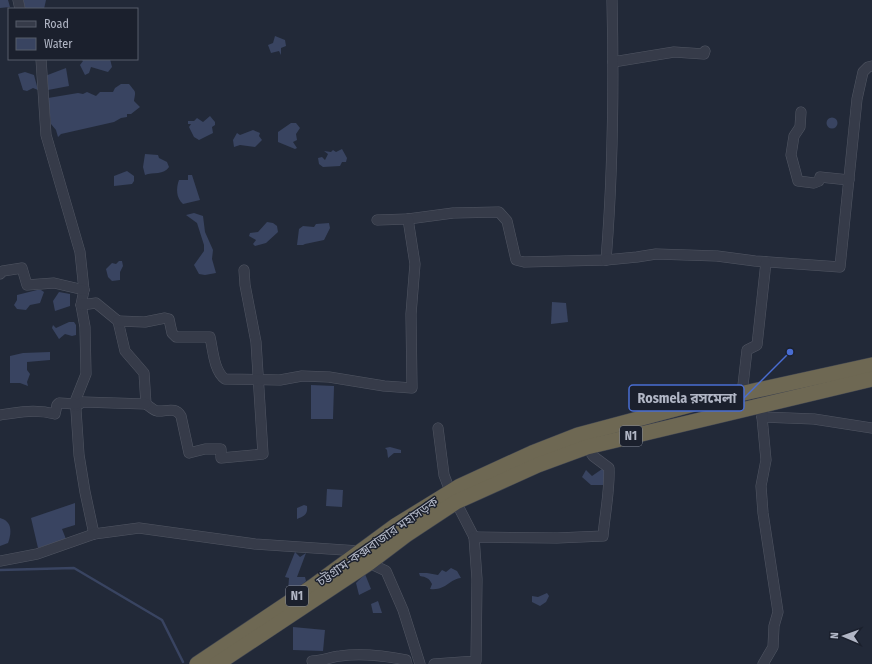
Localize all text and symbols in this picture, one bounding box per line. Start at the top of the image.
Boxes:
legend [8,8,138,60]
text: Road [44,17,69,31]
text: Water [44,37,73,51]
callout: Rosmela রসমেলা [629,385,744,411]
text: Rosmela রসমেলা [638,390,738,407]
road number: N1 [620,426,642,446]
street label: চট্টগ্রাম-কক্সবাজার মহাসড়ক [313,494,441,590]
road number: N1 [286,586,308,606]
north arrow [824,616,864,656]
text: N [828,632,841,639]

